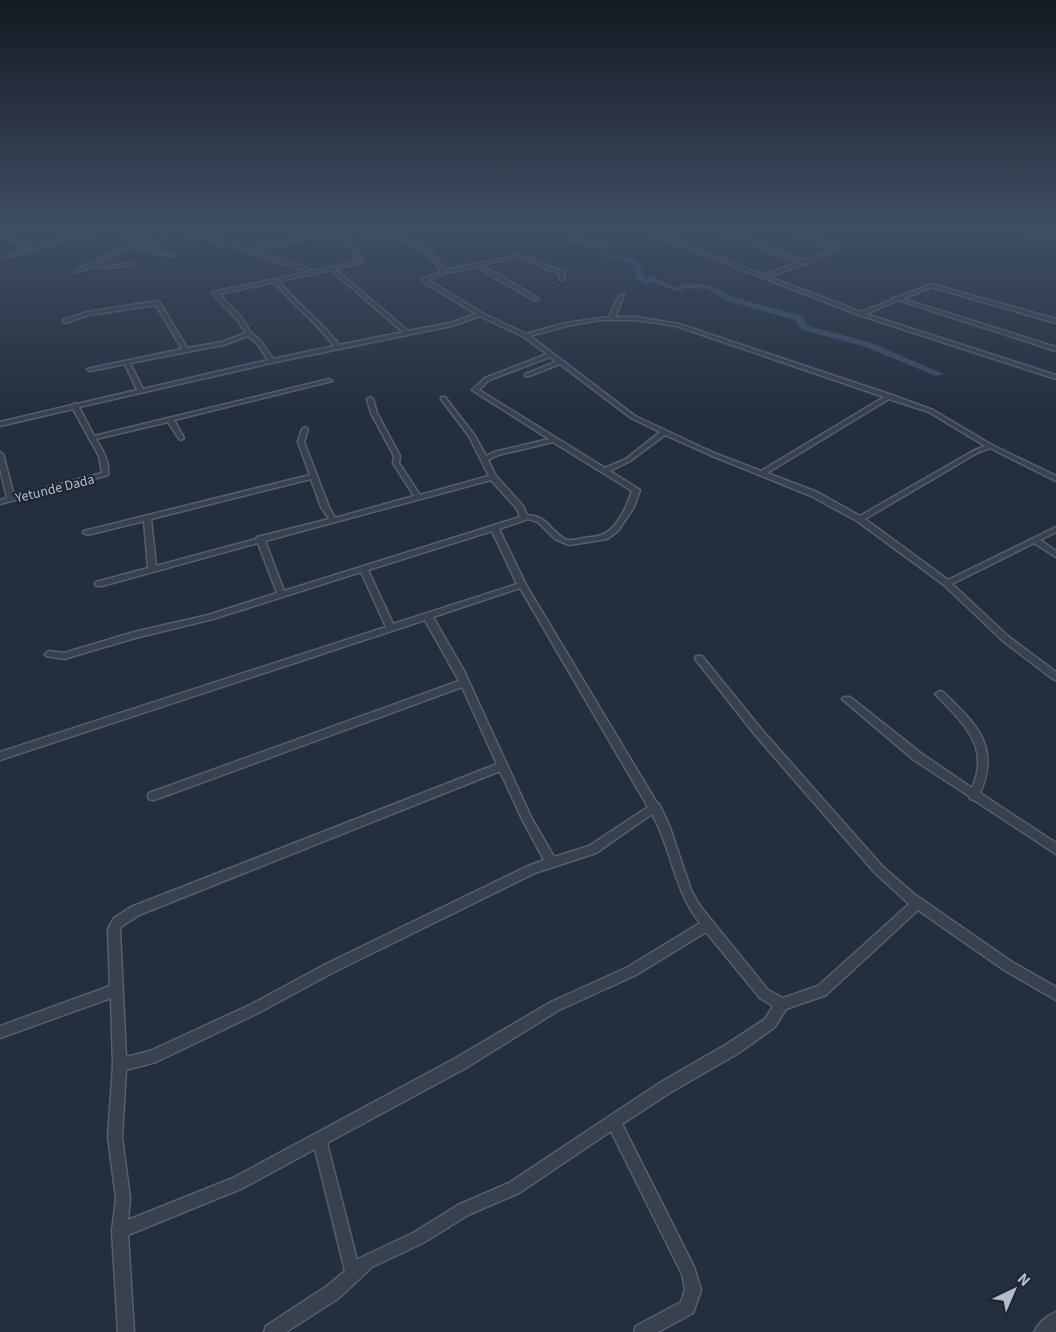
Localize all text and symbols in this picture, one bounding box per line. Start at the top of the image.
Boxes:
street label: Yetunde Dada [12,470,97,509]
north arrow [984,1260,1044,1320]
text: N [1012,1268,1035,1292]

